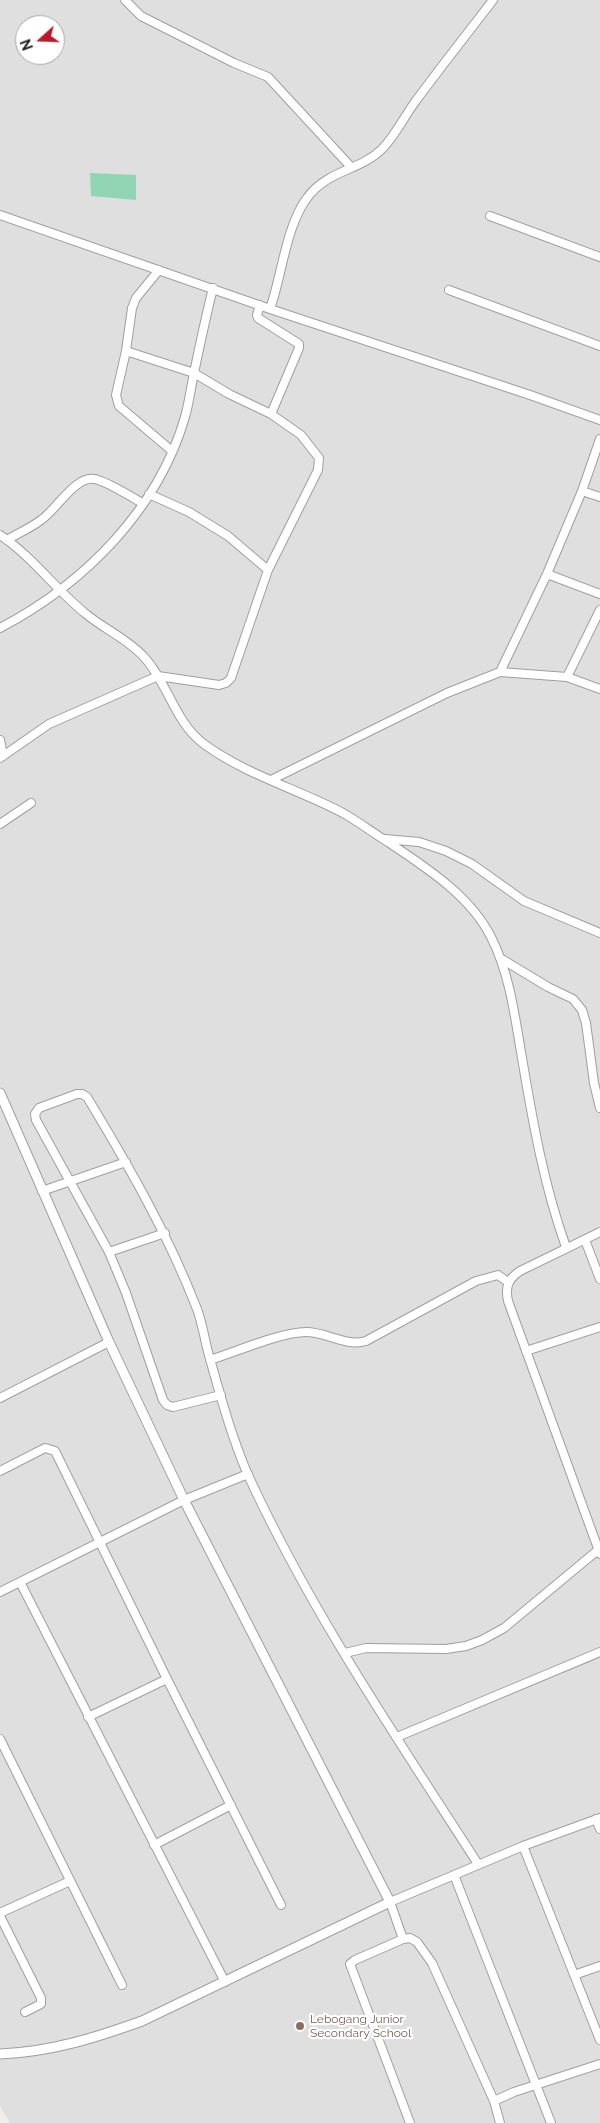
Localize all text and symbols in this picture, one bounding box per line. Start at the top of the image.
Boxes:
north arrow [15,15,65,65]
text: N [17,37,36,53]
place label: Lebogang Junior Secondary School [310,2012,411,2040]
marker: Lebogang Junior Secondary School [294,2020,306,2032]

